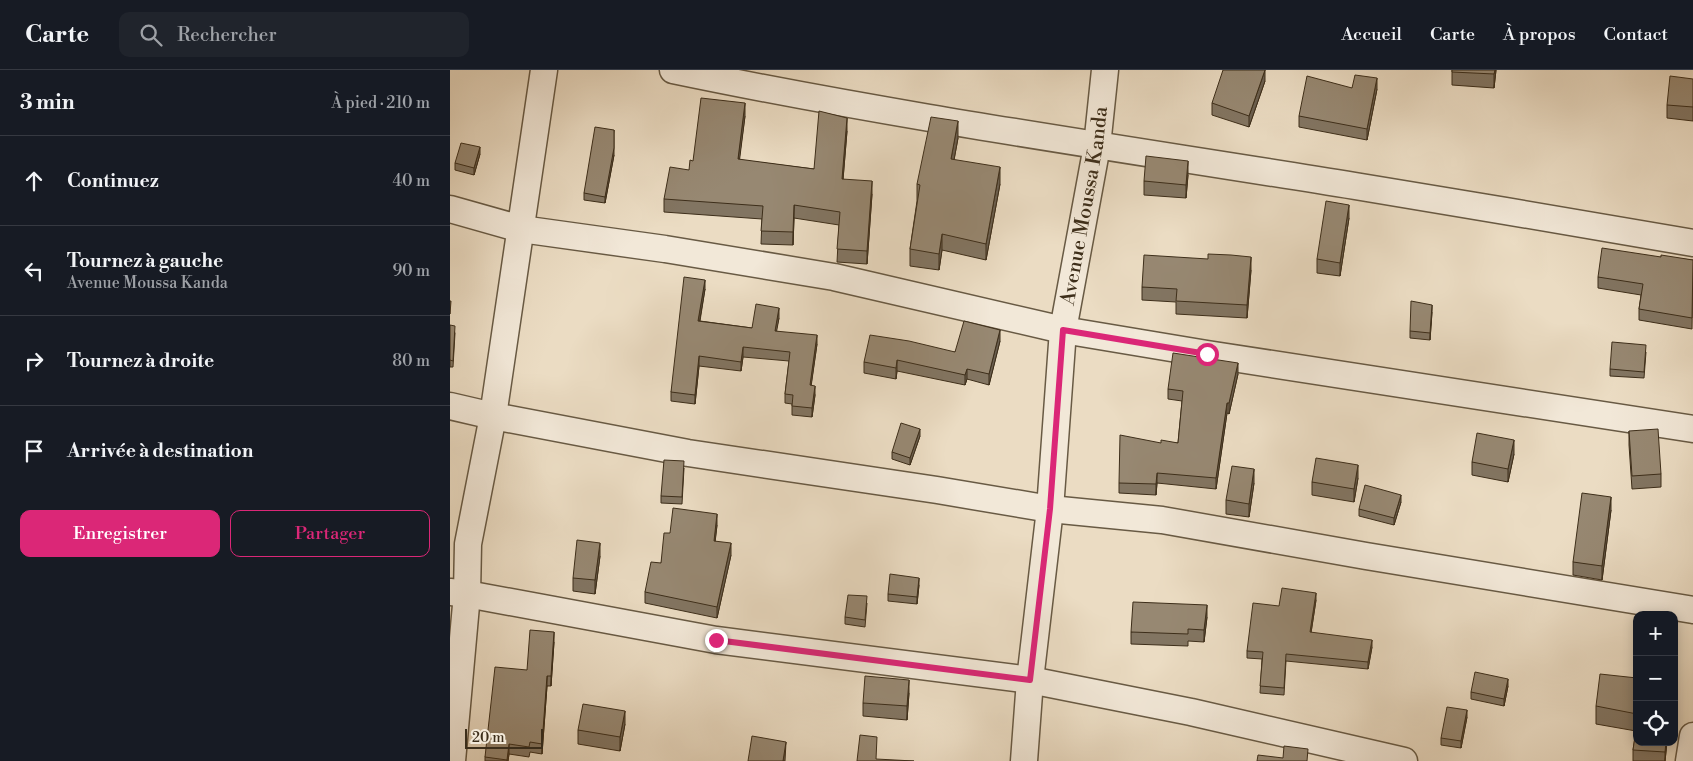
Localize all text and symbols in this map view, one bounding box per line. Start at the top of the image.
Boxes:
search box [119,12,469,57]
text: Carte [25,20,89,50]
icon: search [137,21,165,49]
text: Rechercher [177,23,277,47]
text: Accueil [1341,23,1402,46]
text: Carte [1430,23,1475,46]
text: À propos [1503,23,1576,46]
text: Contact [1604,23,1668,46]
text: 3 min [20,90,75,116]
text: À pied · 210 m [331,93,430,113]
street label: Avenue Moussa Kanda [1055,104,1114,308]
icon: ahead [20,167,48,195]
text: Continuez [67,169,159,193]
text: 40 m [393,171,430,191]
text: Tournez à gauche [67,249,223,273]
icon: left [20,257,48,285]
text: 90 m [392,261,430,281]
text: Avenue Moussa Kanda [67,273,228,293]
route start [1196,343,1219,366]
icon: right [20,347,48,375]
text: Tournez à droite [67,349,214,373]
text: 80 m [392,351,430,371]
icon: arrive [20,437,48,465]
text: Arrivée à destination [67,439,253,463]
button: Enregistrer [20,510,220,557]
button: Partager [230,510,430,557]
map controls [1633,611,1678,746]
button: + [1633,611,1678,656]
route end [705,629,728,652]
button: − [1633,656,1678,701]
button: locate [1633,701,1678,746]
scale bar [465,726,542,749]
text: 20 m [472,729,504,747]

